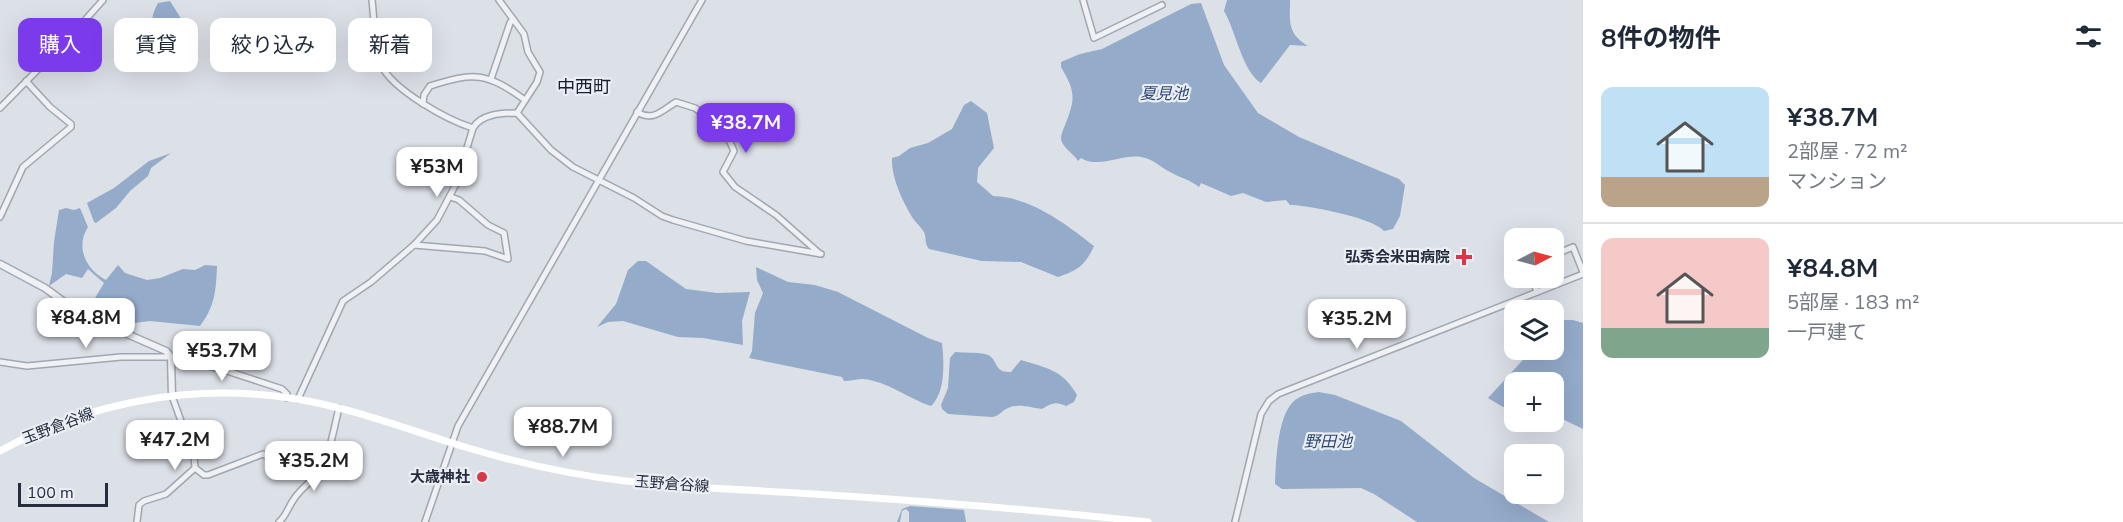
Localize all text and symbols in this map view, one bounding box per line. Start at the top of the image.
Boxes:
chip: 購入 [18,18,102,72]
chip: 賃貸 [114,18,198,72]
chip: 絞り込み [210,18,336,72]
chip: 新着 [348,18,432,72]
icon: filters [2072,20,2105,53]
text: 8件の物件 [1601,21,1721,56]
district label: 中西町 [557,75,611,99]
water label: 夏見池 [1140,83,1190,105]
text: ¥38.7M [1787,100,1878,135]
pin: ¥38.7M [697,103,795,154]
text: ¥38.7M [711,109,781,136]
icon: home [1649,111,1721,183]
text: 2部屋 · 72 m² [1787,138,1908,165]
pin: ¥53M [401,147,473,198]
text: ¥53M [410,153,464,180]
text: マンション [1787,168,1887,195]
north arrow [1504,228,1564,288]
map controls [1504,228,1564,504]
place label: 弘秀会米田病院 [1345,247,1450,267]
marker: 弘秀会米田病院 [1455,248,1473,266]
text: ¥84.8M [1787,251,1878,286]
icon: home [1649,262,1721,334]
text: 5部屋 · 183 m² [1787,289,1920,316]
pin: ¥84.8M [37,298,135,349]
pin: ¥35.2M [1308,299,1406,350]
button: layers [1504,300,1564,360]
text: ¥84.8M [51,304,121,331]
text: ¥35.2M [1322,305,1392,332]
text: 一戸建て [1787,319,1867,346]
pin: ¥53.7M [173,331,271,382]
text: ¥53.7M [187,337,257,364]
button: + [1504,372,1564,432]
street label: 玉野倉谷線 [19,403,97,449]
pin: ¥88.7M [514,407,612,458]
text: ¥88.7M [528,413,598,440]
pin: ¥47.2M [126,420,224,471]
text: ¥47.2M [140,426,210,453]
water label: 野田池 [1304,431,1354,453]
pin: ¥35.2M [265,441,363,492]
button: − [1504,444,1564,504]
text: ¥35.2M [279,447,349,474]
place label: 大歳神社 [410,467,470,487]
marker: 大歳神社 [475,470,489,484]
street label: 玉野倉谷線 [634,471,710,497]
scale bar [18,480,108,508]
text: 100 m [27,482,74,504]

